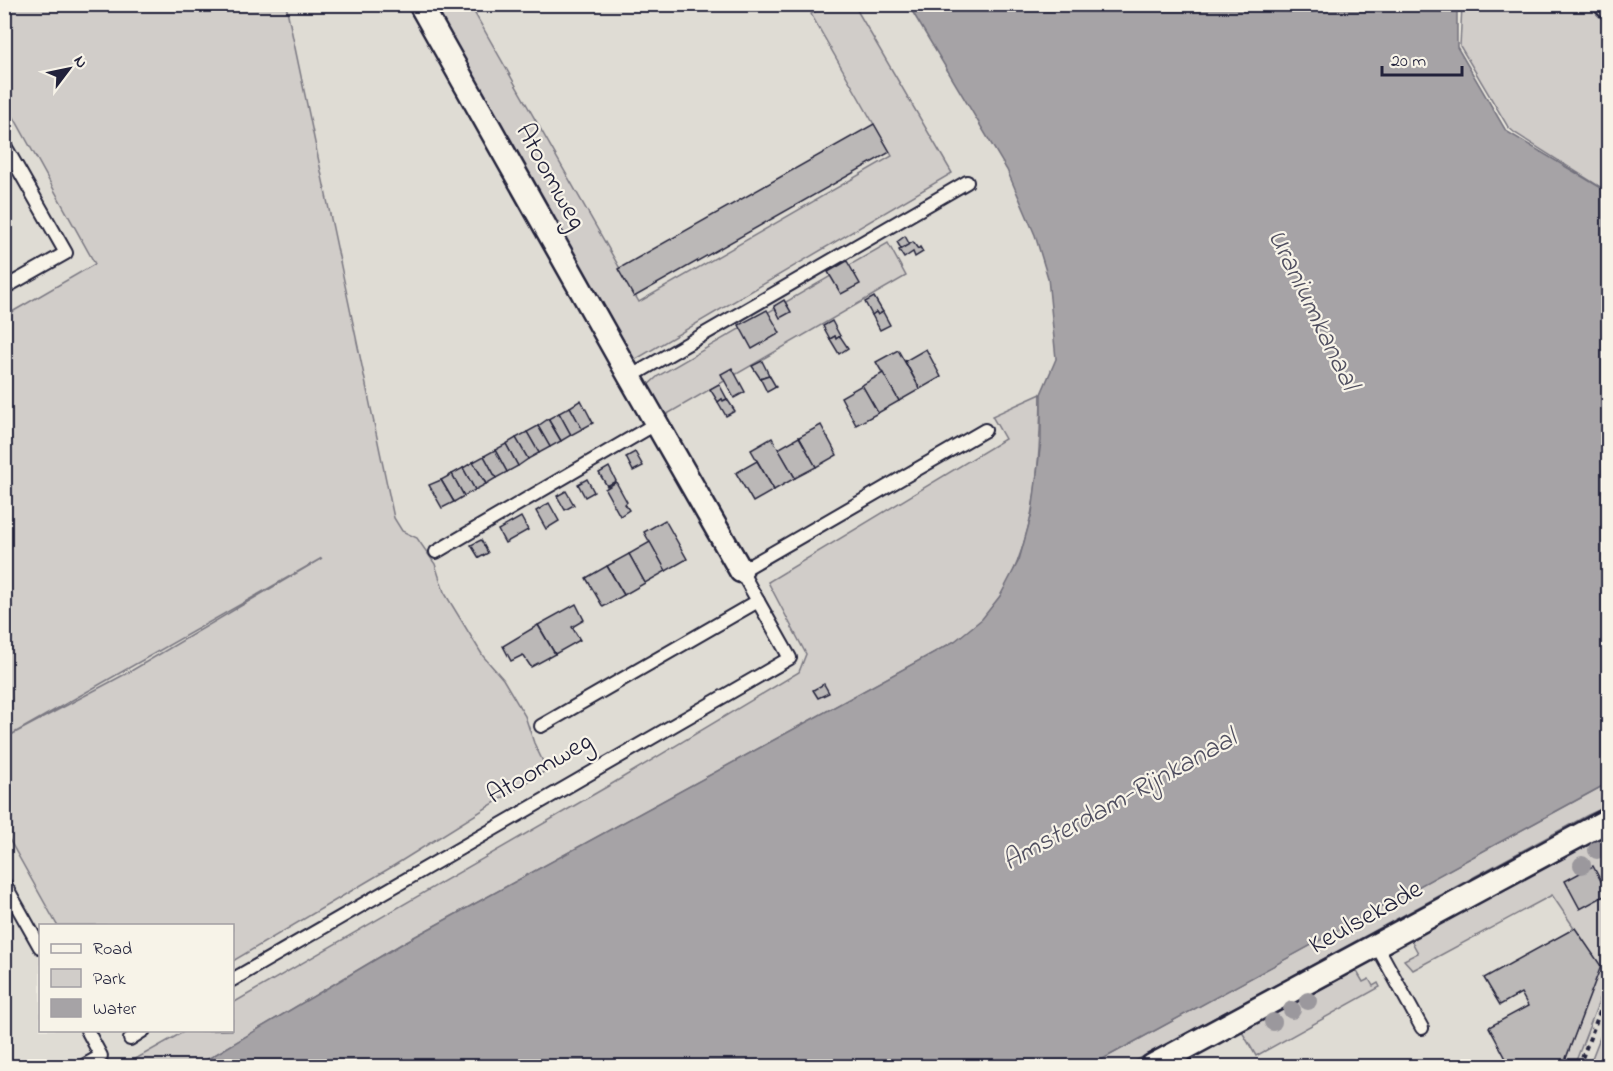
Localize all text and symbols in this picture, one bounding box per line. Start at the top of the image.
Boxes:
north arrow [39,39,99,99]
scale bar [1382,39,1462,77]
text: 20 m [1391,49,1426,75]
text: N [67,51,93,73]
street label: Atoomweg [505,117,595,237]
water label: Uraniumkanaal [1255,223,1370,400]
water label: Amsterdam-Rijnkanaal [995,718,1248,883]
street label: Atoomweg [480,723,600,815]
street label: Keulsekade [1302,870,1431,965]
legend [39,924,234,1032]
text: Road [93,937,132,963]
text: Park [93,967,126,993]
text: Water [93,997,137,1023]

